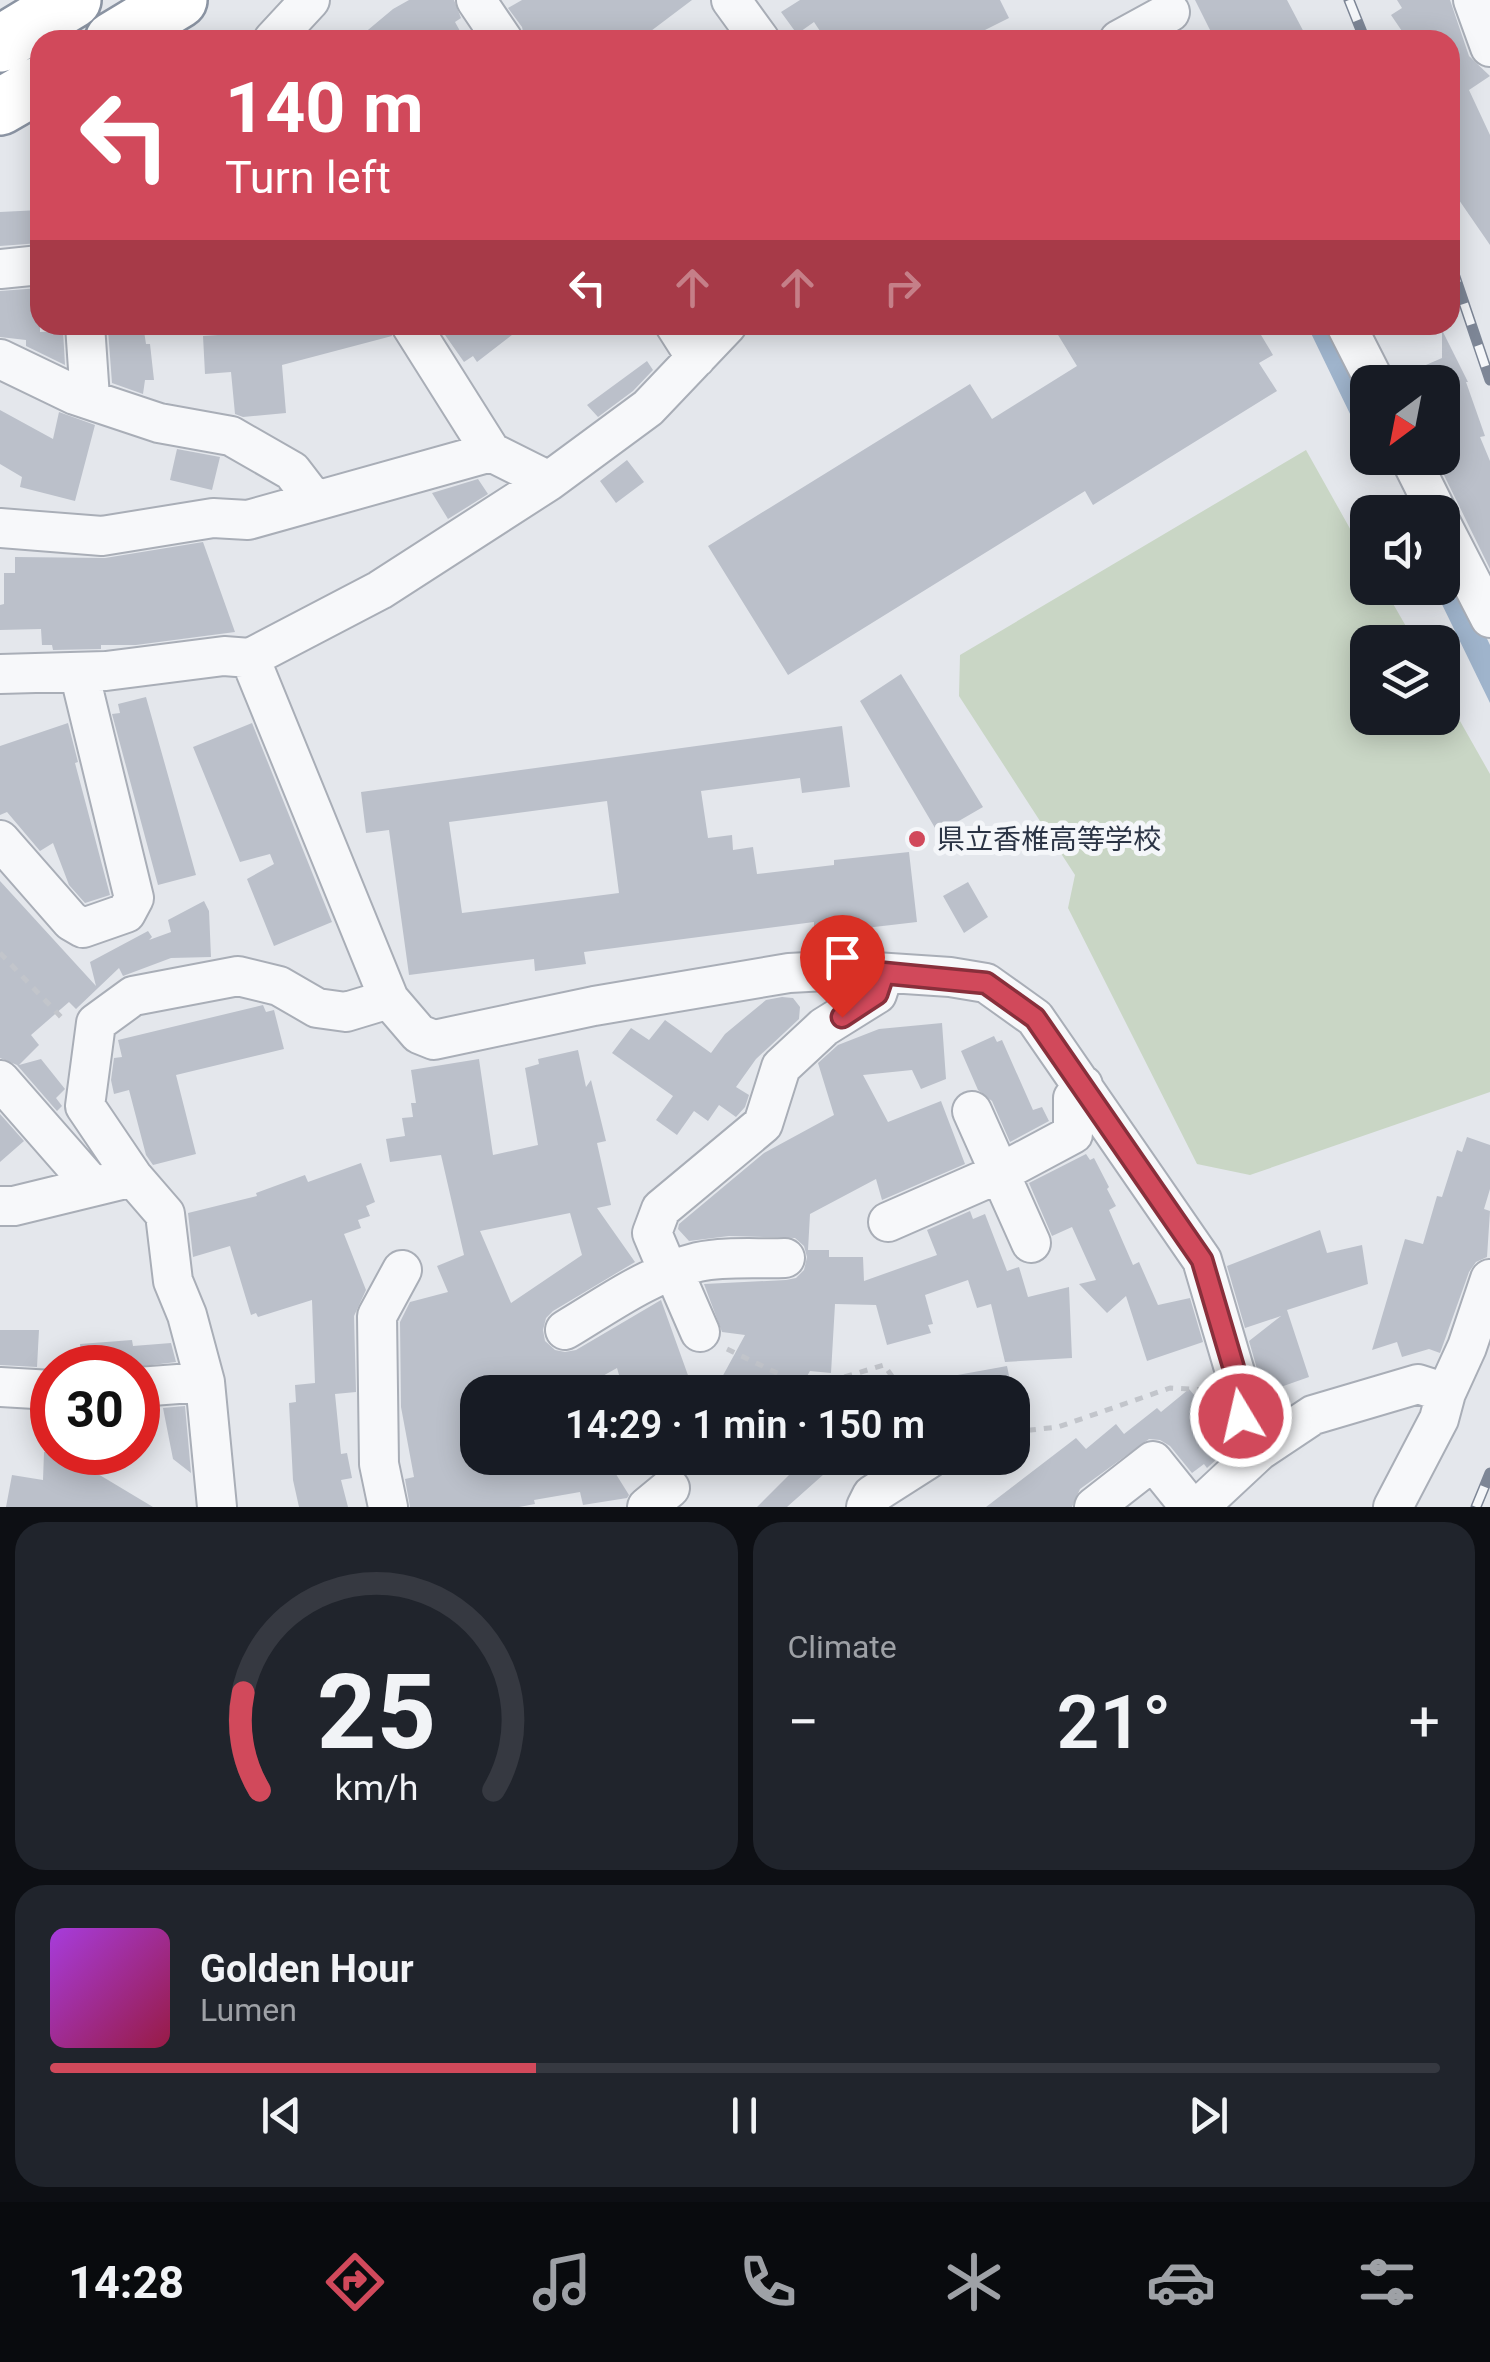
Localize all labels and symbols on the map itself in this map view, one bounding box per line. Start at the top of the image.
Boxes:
north arrow [1350,365,1460,475]
place label: 県立香椎高等学校 [937,823,1161,856]
marker: 県立香椎高等学校 [906,828,928,850]
pin [800,915,885,1018]
speed limit sign: 30 [30,1345,160,1475]
position arrow [1189,1364,1293,1468]

